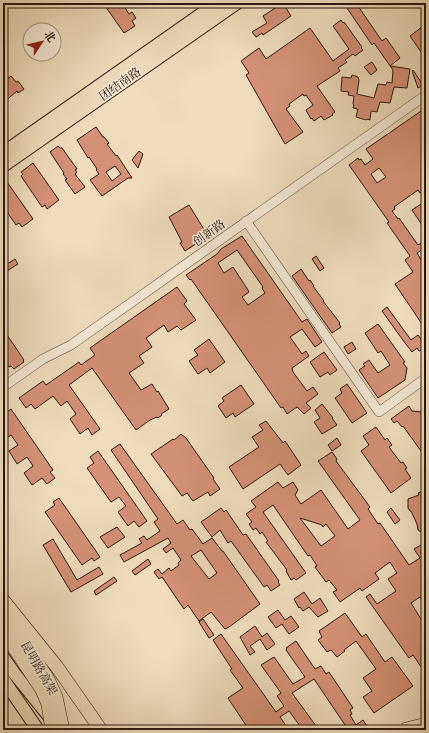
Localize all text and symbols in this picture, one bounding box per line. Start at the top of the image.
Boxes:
north arrow [22,22,62,62]
text: 北 [41,29,57,45]
street label: 团结南路 [96,64,144,104]
street label: 创新路 [190,217,228,249]
street label: 昆明路高架 [18,639,60,697]

